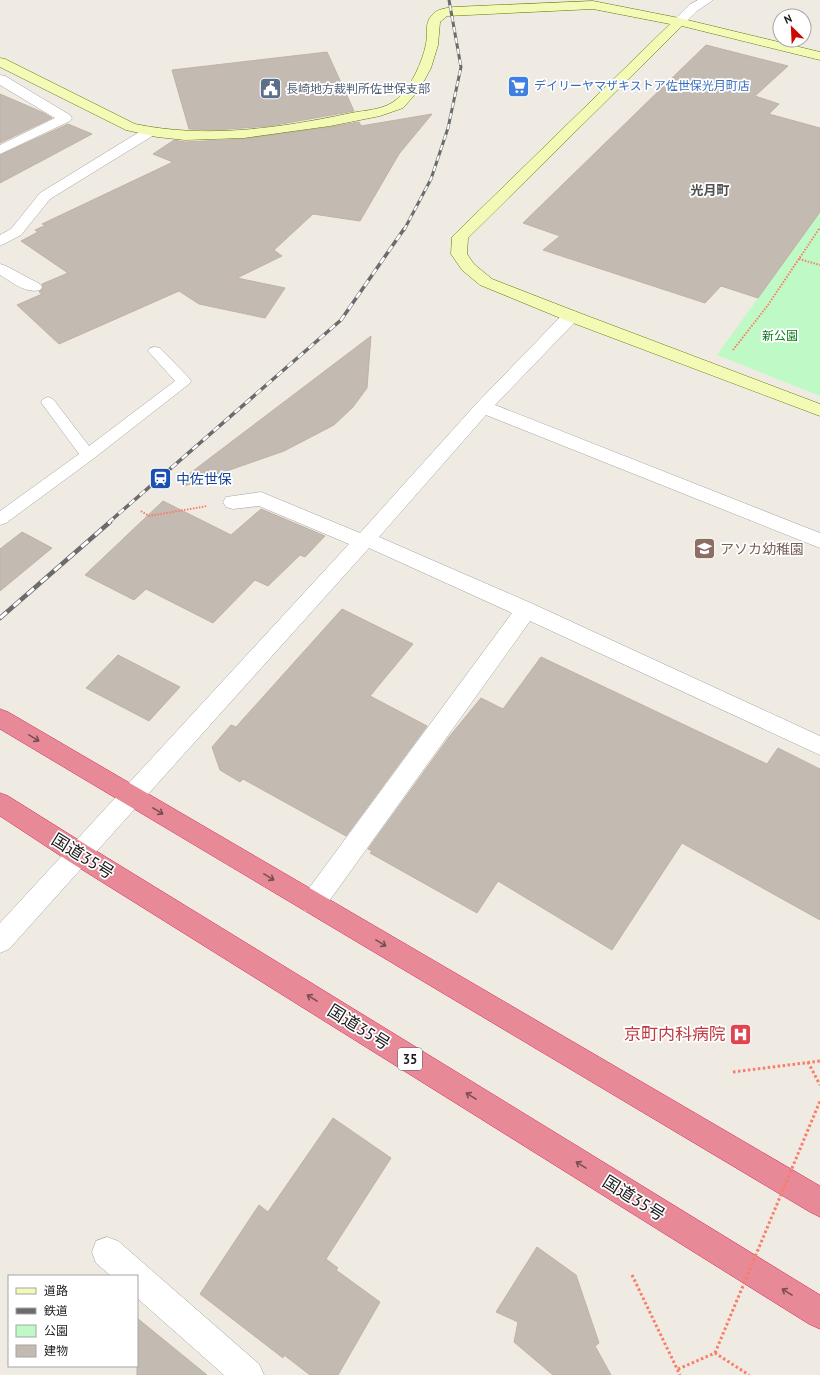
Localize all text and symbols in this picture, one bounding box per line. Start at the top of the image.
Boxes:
north arrow [772,8,812,48]
text: N [782,11,794,27]
supermarket icon: デイリーヤマザキストア佐世保光月町店 [506,73,532,99]
public building icon: 長崎地方裁判所佐世保支部 [258,76,284,102]
place label: デイリーヤマザキストア佐世保光月町店 [534,78,750,93]
place label: 長崎地方裁判所佐世保支部 [286,81,430,96]
district label: 光月町 [690,182,730,199]
park label: 新公園 [762,328,798,343]
station icon: 中佐世保 [148,466,174,492]
place label: 中佐世保 [176,470,232,488]
school or university icon: アソカ幼稚園 [692,536,718,562]
place label: アソカ幼稚園 [720,540,804,558]
one-way arrow [28,734,40,742]
one-way arrow [151,808,163,816]
street label: 国道35号 [48,828,118,884]
one-way arrow [263,874,275,882]
one-way arrow [375,940,387,948]
one-way arrow [307,994,318,1003]
street label: 国道35号 [324,999,394,1055]
hospital icon: 京町内科病院 [728,1021,754,1047]
place label: 京町内科病院 [624,1023,726,1045]
road number: 35 [398,1048,422,1070]
one-way arrow [465,1092,477,1100]
one-way arrow [576,1161,587,1169]
street label: 国道35号 [599,1170,669,1226]
legend [8,1275,138,1367]
text: 道路 [44,1283,68,1298]
one-way arrow [781,1288,793,1296]
text: 鉄道 [44,1303,68,1318]
text: 公園 [44,1323,68,1338]
text: 建物 [44,1343,68,1358]

